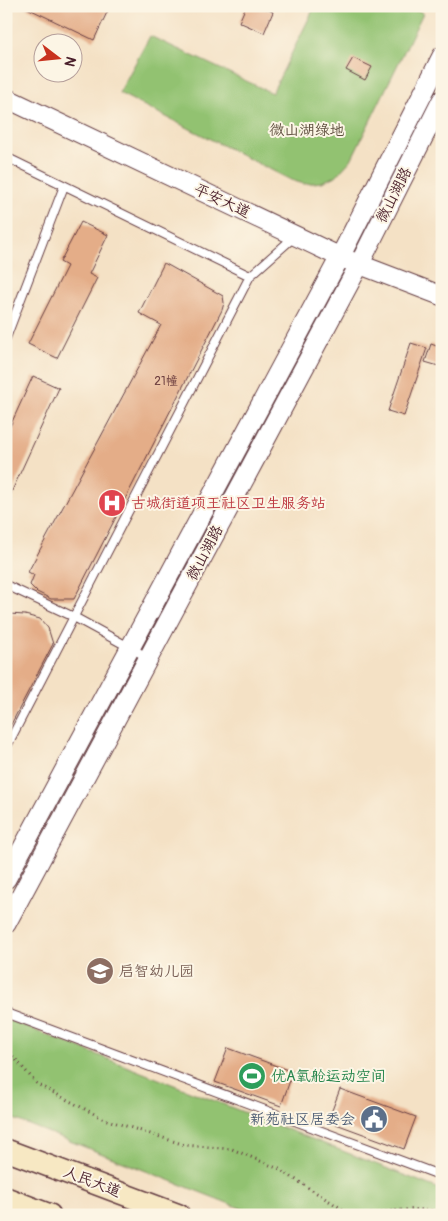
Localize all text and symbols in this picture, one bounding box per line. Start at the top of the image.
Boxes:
north arrow [32,32,82,82]
text: N [61,55,79,68]
park label: 微山湖绿地 [269,121,345,140]
street label: 微山湖路 [372,164,416,226]
street label: 平安大道 [191,180,253,222]
house number: 21幢 [154,374,178,389]
hospital icon: 古城街道项王社区卫生服务站 [97,488,127,518]
place label: 古城街道项王社区卫生服务站 [131,494,326,513]
street label: 微山湖路 [183,522,227,584]
school or university icon: 启智幼儿园 [85,956,115,986]
place label: 启智幼儿园 [119,962,194,981]
sports icon: 优A氧舱运动空间 [237,1061,267,1091]
place label: 优A氧舱运动空间 [271,1067,386,1086]
public building icon: 新苑社区居委会 [359,1104,389,1134]
place label: 新苑社区居委会 [250,1110,355,1129]
street label: 人民大道 [61,1162,123,1202]

